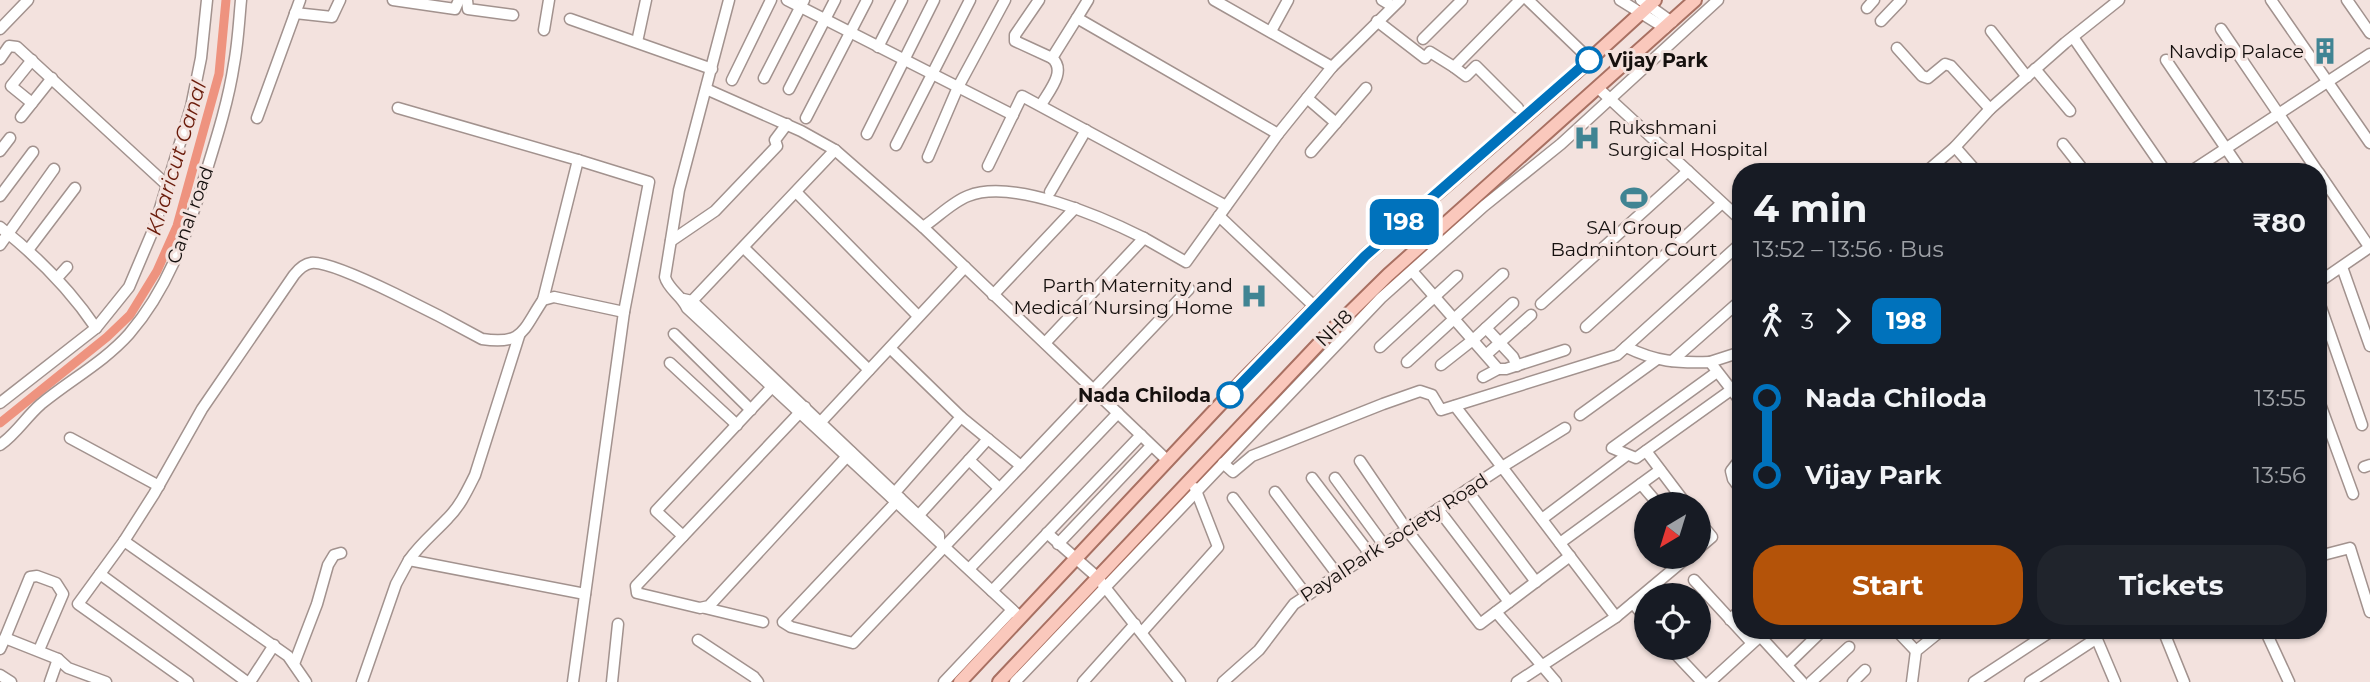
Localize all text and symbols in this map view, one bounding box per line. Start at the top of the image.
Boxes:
building icon: Navdip Palace [2310,36,2340,66]
place label: Navdip Palace [2169,40,2304,63]
marker: Vijay Park [1576,47,1602,73]
place label: Vijay Park [1607,49,1708,72]
water label: Kharicut Canal [141,77,211,238]
place label: Rukshmani Surgical Hospital [1608,116,1768,161]
hospital icon: Rukshmani Surgical Hospital [1572,123,1602,153]
street label: Canal road [162,163,218,267]
sports icon: SAI Group Badminton Court [1619,183,1649,213]
text: 4 min [1753,185,1868,232]
line badge: 198 [1364,199,1444,245]
text: 198 [1384,207,1424,236]
text: ₹80 [2252,207,2306,239]
place label: SAI Group Badminton Court [1551,216,1718,261]
text: 13:52 – 13:56 · Bus [1753,235,1944,263]
place label: Parth Maternity and Medical Nursing Home [1013,274,1233,319]
hospital icon: Parth Maternity and Medical Nursing Home [1239,281,1269,311]
icon: walk [1753,302,1791,340]
icon: forward [1824,302,1862,340]
street label: NH8 [1311,305,1357,351]
text: 198 [1886,306,1927,335]
text: 3 [1801,307,1814,335]
marker: Nada Chiloda [1217,382,1243,408]
text: Nada Chiloda [1805,382,1987,414]
place label: Nada Chiloda [1078,384,1211,407]
text: 13:55 [2254,384,2306,412]
text: Vijay Park [1805,459,1942,491]
text: 13:56 [2253,461,2306,489]
street label: PayalPark society Road [1296,469,1492,607]
north arrow [1634,492,1712,569]
map controls [1634,492,1711,660]
button: Start [1753,545,2023,625]
button: Tickets [2037,545,2306,625]
button: locate [1634,583,1711,660]

